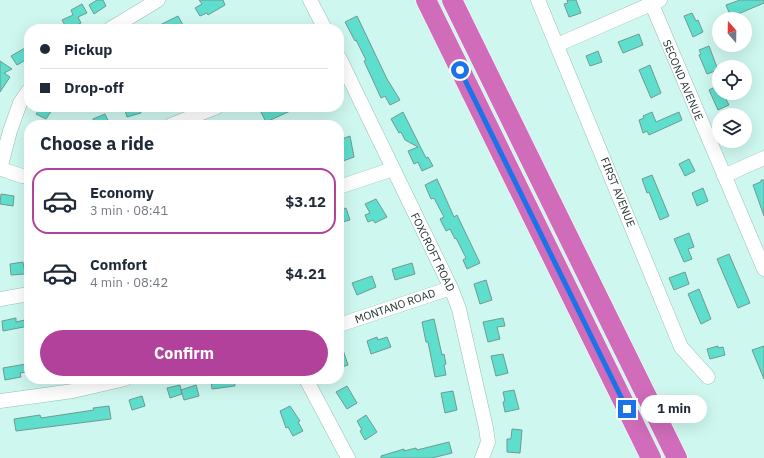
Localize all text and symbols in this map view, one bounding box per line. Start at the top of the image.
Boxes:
north arrow [712,12,752,52]
map controls [712,12,752,148]
street label: SECOND AVENUE [660,37,706,123]
text: Pickup [64,40,112,59]
button: locate [712,60,752,100]
route start [451,61,469,79]
text: Drop-off [64,78,124,97]
button: layers [712,108,752,148]
text: Choose a ride [40,132,154,155]
street label: FIRST AVENUE [598,155,638,229]
icon: car [42,183,78,219]
text: Economy [90,183,154,202]
text: $3.12 [285,192,326,211]
text: 3 min · 08:41 [90,202,168,219]
street label: FOXCROFT ROAD [408,210,458,294]
icon: car [42,255,78,291]
text: Comfort [90,255,147,274]
text: $4.21 [285,264,326,283]
text: 4 min · 08:42 [90,274,168,291]
street label: MONTANO ROAD [353,286,437,326]
button: Confirm [40,330,328,376]
callout: 1 min [641,395,707,423]
route end [618,400,636,418]
text: 1 min [657,400,691,417]

